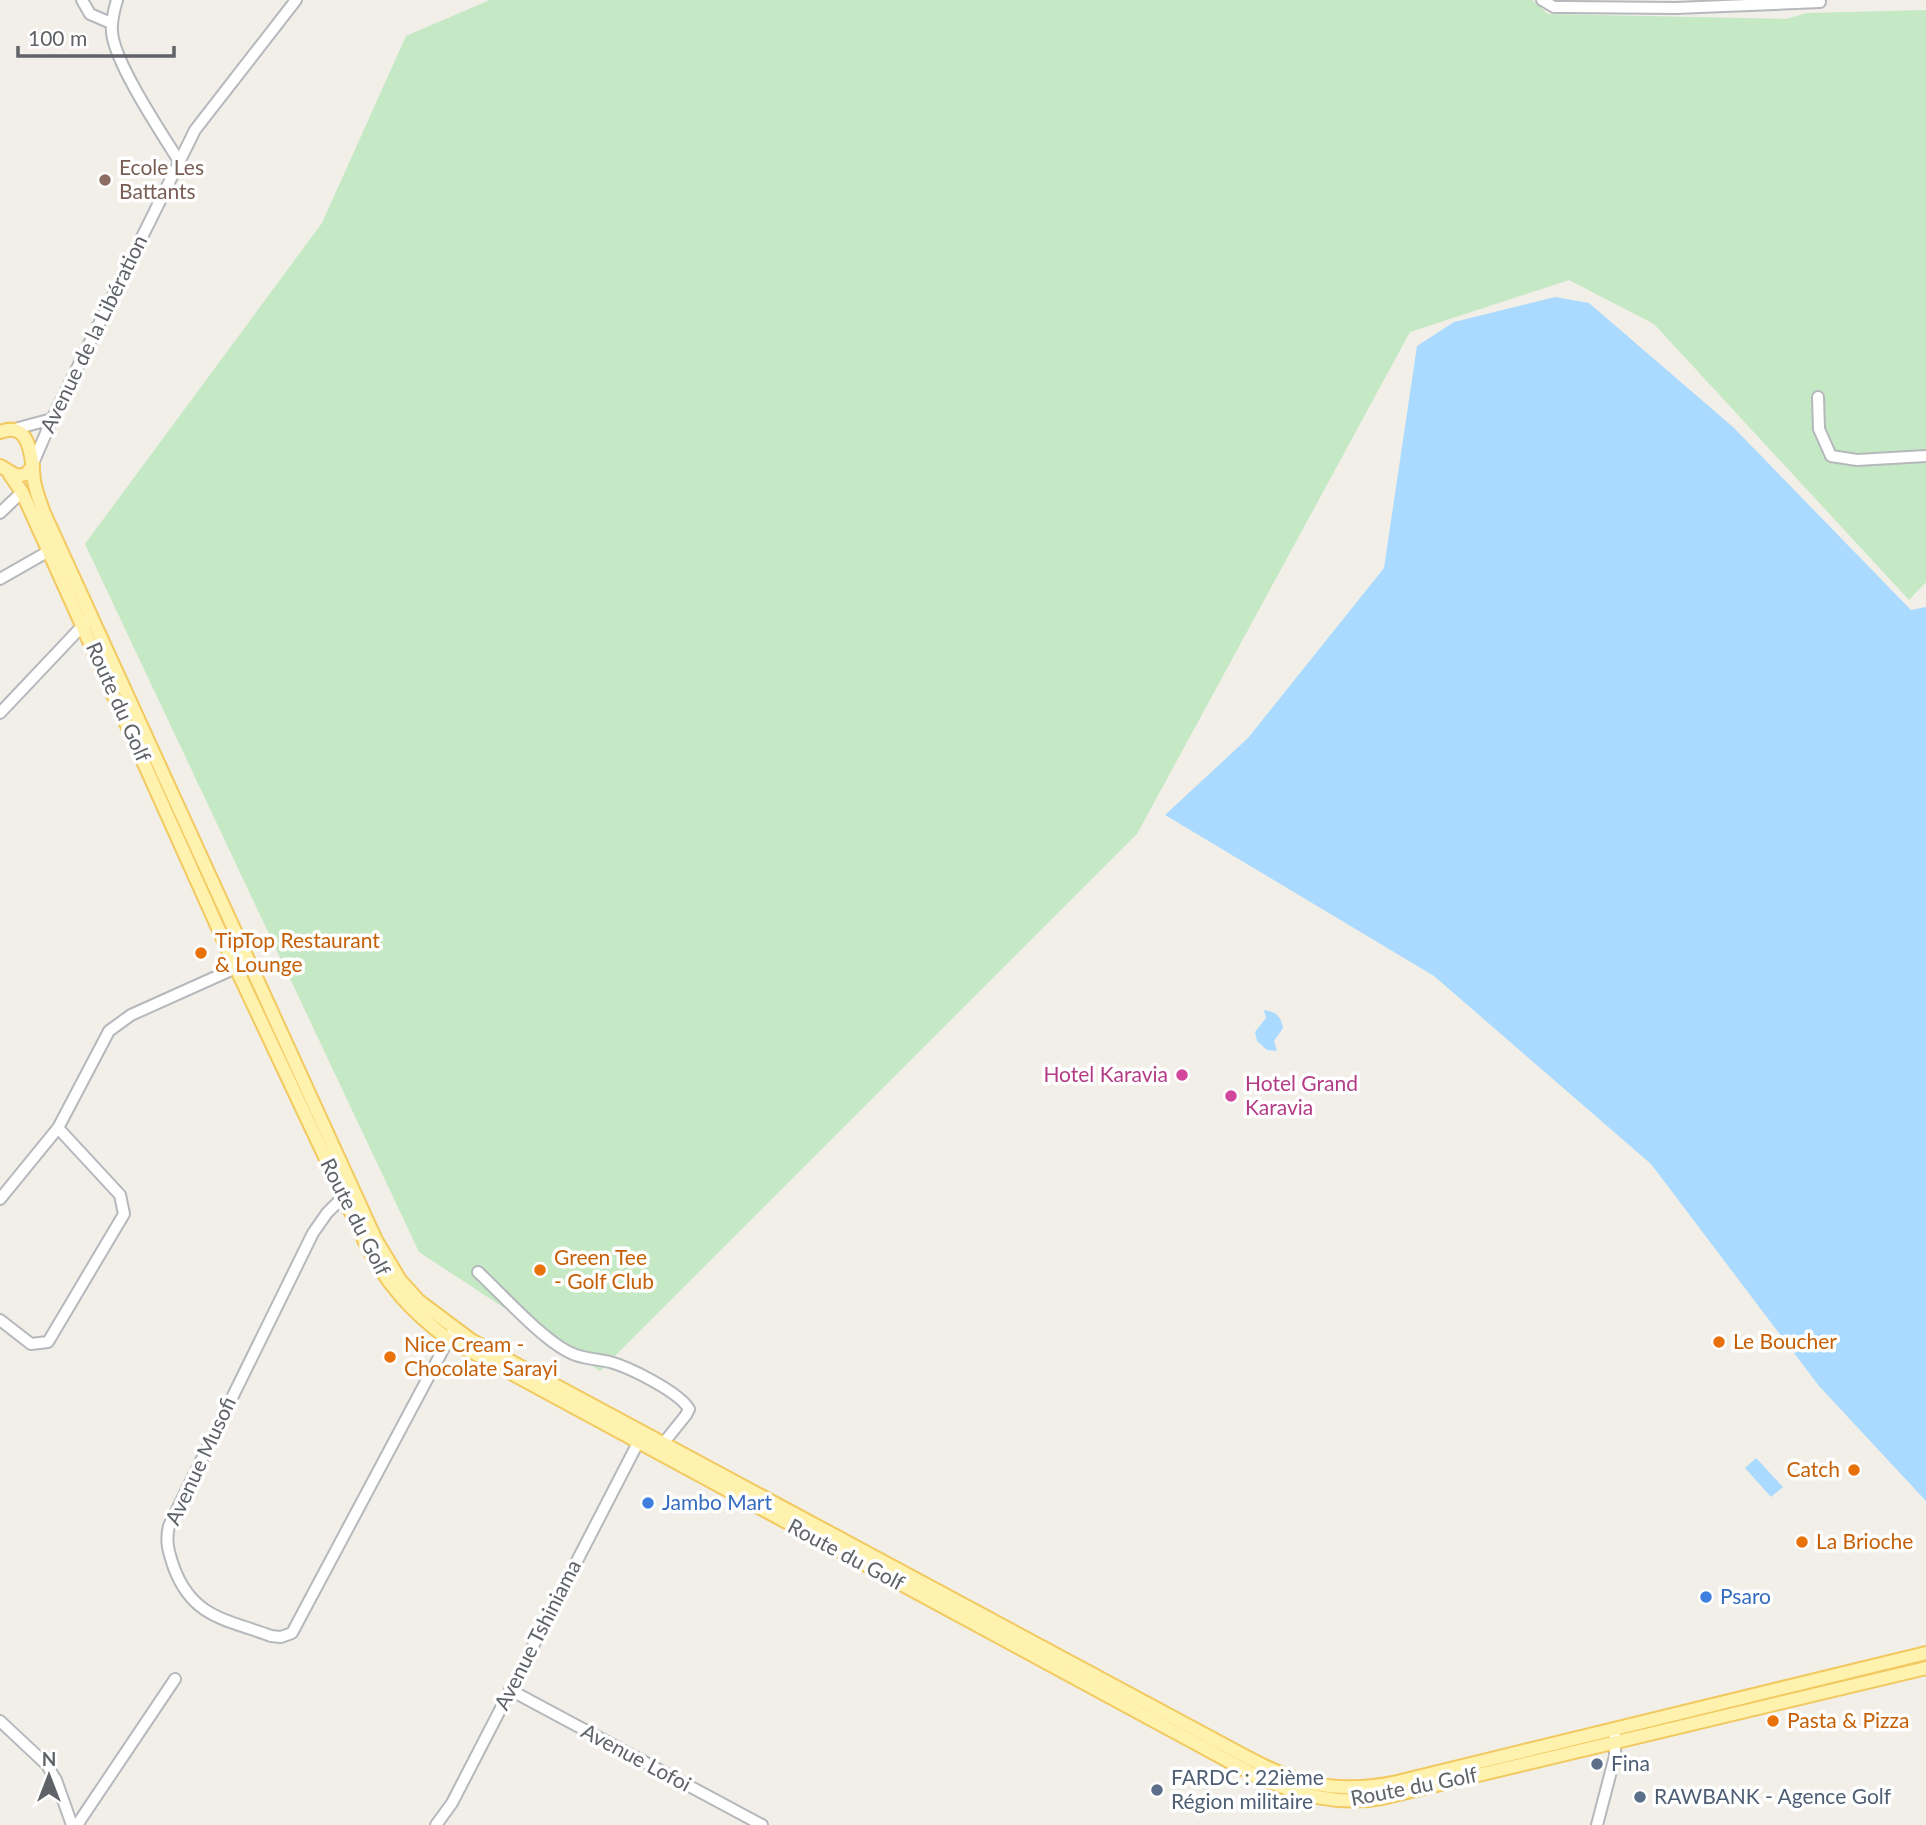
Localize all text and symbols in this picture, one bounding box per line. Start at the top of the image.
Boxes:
scale bar [18,14,173,58]
text: 100 m [28,25,87,50]
place label: Ecole Les Battants [119,154,204,203]
marker: Ecole Les Battants [97,172,113,188]
street label: Avenue de la Libération [34,230,151,436]
street label: Route du Golf [82,638,157,766]
place label: TipTop Restaurant & Lounge [215,927,380,976]
marker: TipTop Restaurant & Lounge [193,945,209,961]
place label: Hotel Karavia [1043,1061,1168,1086]
marker: Hotel Karavia [1174,1067,1190,1083]
place label: Hotel Grand Karavia [1245,1070,1358,1119]
marker: Hotel Grand Karavia [1223,1088,1239,1104]
street label: Route du Golf [316,1153,397,1280]
place label: Green Tee - Golf Club [554,1244,654,1293]
marker: Green Tee - Golf Club [532,1262,548,1278]
place label: Le Boucher [1733,1328,1837,1353]
place label: Nice Cream - Chocolate Sarayi [404,1331,558,1380]
marker: Le Boucher [1711,1334,1727,1350]
marker: Nice Cream - Chocolate Sarayi [382,1349,398,1365]
street label: Avenue Musofi [159,1392,240,1529]
place label: Catch [1786,1456,1840,1481]
marker: Catch [1846,1462,1862,1478]
place label: Jambo Mart [662,1489,772,1514]
marker: Jambo Mart [640,1495,656,1511]
street label: Route du Golf [784,1513,910,1595]
place label: La Brioche [1816,1528,1913,1553]
marker: La Brioche [1794,1534,1810,1550]
street label: Avenue Tshiniama [488,1555,585,1714]
place label: Psaro [1720,1583,1771,1608]
marker: Psaro [1698,1589,1714,1605]
place label: Pasta & Pizza [1787,1707,1909,1732]
marker: Pasta & Pizza [1765,1713,1781,1729]
street label: Avenue Lofoi [578,1717,696,1796]
north arrow [14,1741,84,1811]
text: N [42,1747,56,1770]
place label: Fina [1611,1750,1650,1775]
marker: Fina [1589,1756,1605,1772]
street label: Route du Golf [1348,1761,1480,1810]
place label: FARDC : 22ième Région militaire [1171,1764,1324,1813]
marker: FARDC : 22ième Région militaire [1149,1782,1165,1798]
place label: RAWBANK - Agence Golf [1654,1783,1892,1808]
marker: RAWBANK - Agence Golf [1632,1789,1648,1805]

